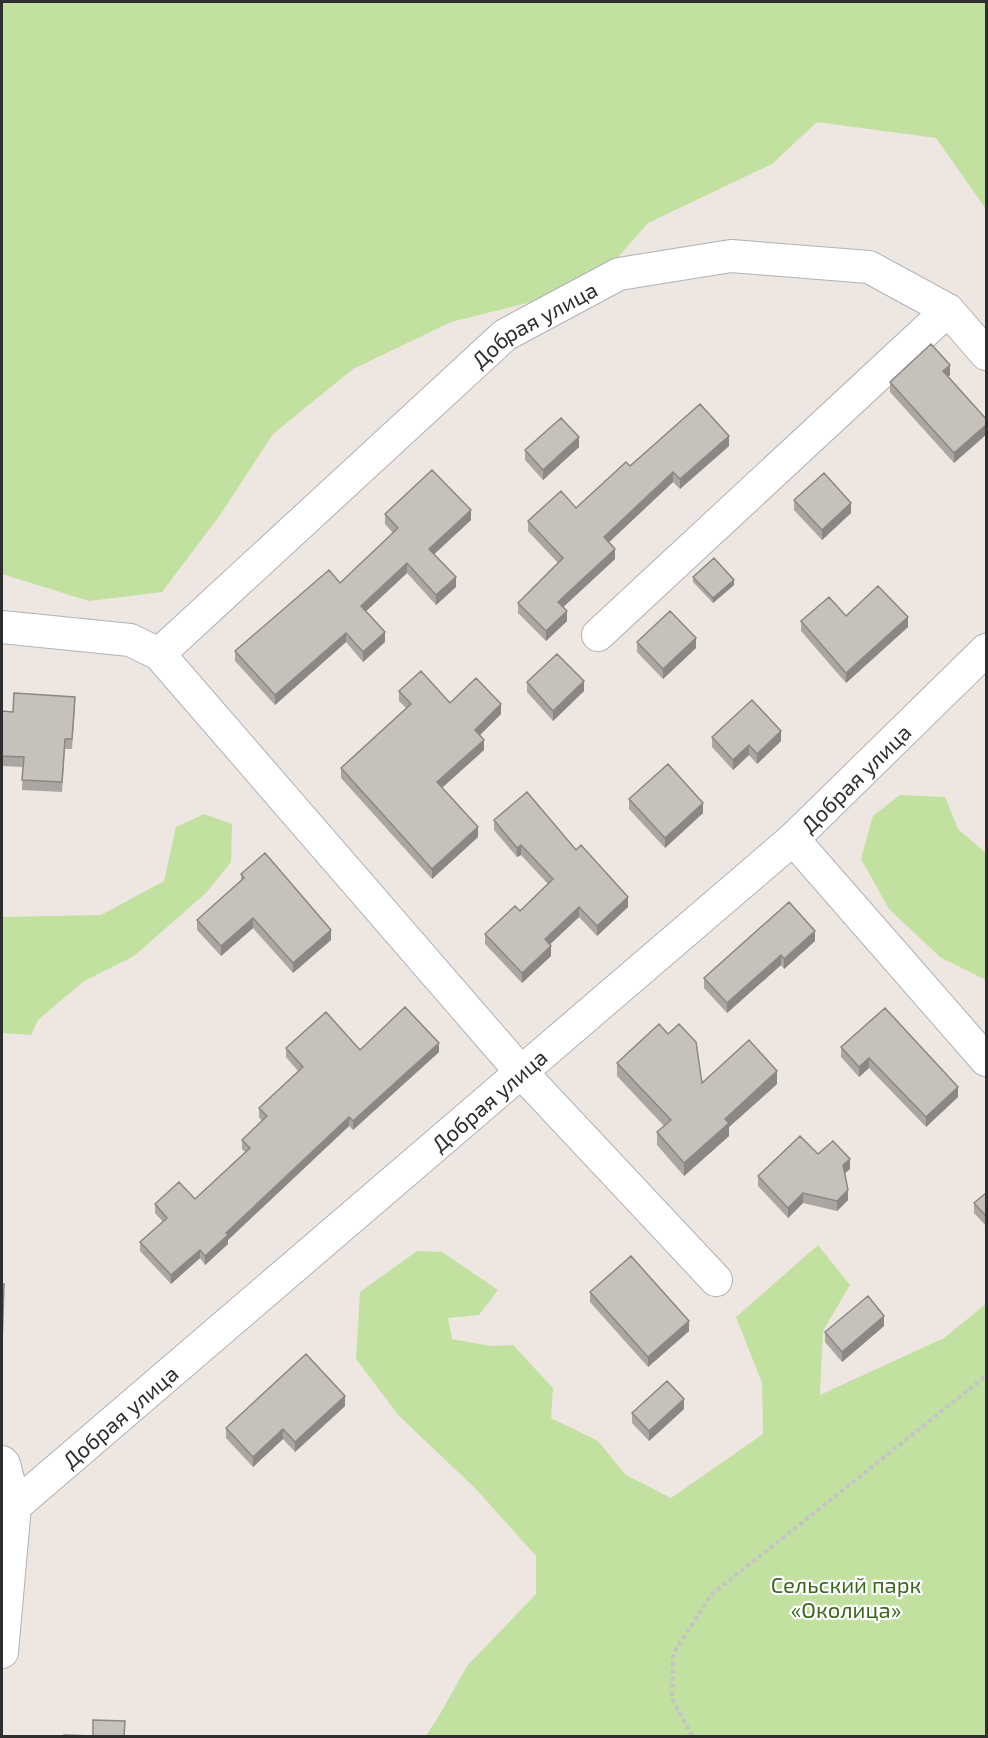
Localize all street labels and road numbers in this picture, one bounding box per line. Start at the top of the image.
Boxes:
street label: Добрая улица [466,275,601,373]
street label: Добрая улица [795,718,916,838]
street label: Добрая улица [426,1043,552,1157]
street label: Добрая улица [57,1360,183,1473]

